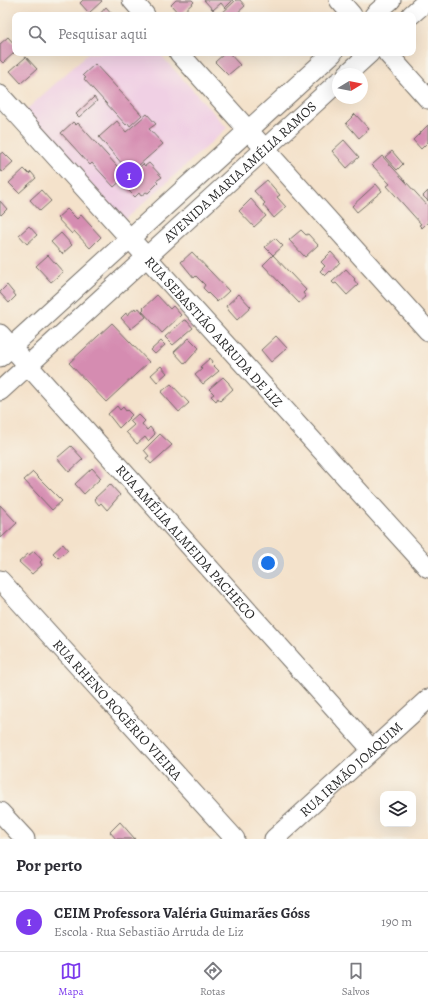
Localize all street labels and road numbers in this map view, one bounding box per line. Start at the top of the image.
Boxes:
street label: AVENIDA MARIA AMÉLIA RAMOS [159,97,321,248]
street label: RUA SEBASTIÃO ARRUDA DE LIZ [140,252,287,411]
street label: RUA AMÉLIA ALMEIDA PACHECO [111,461,260,624]
street label: RUA RHENO ROGÉRIO VIEIRA [48,635,187,785]
street label: RUA IRMÃO JOAQUIM [296,718,407,821]

